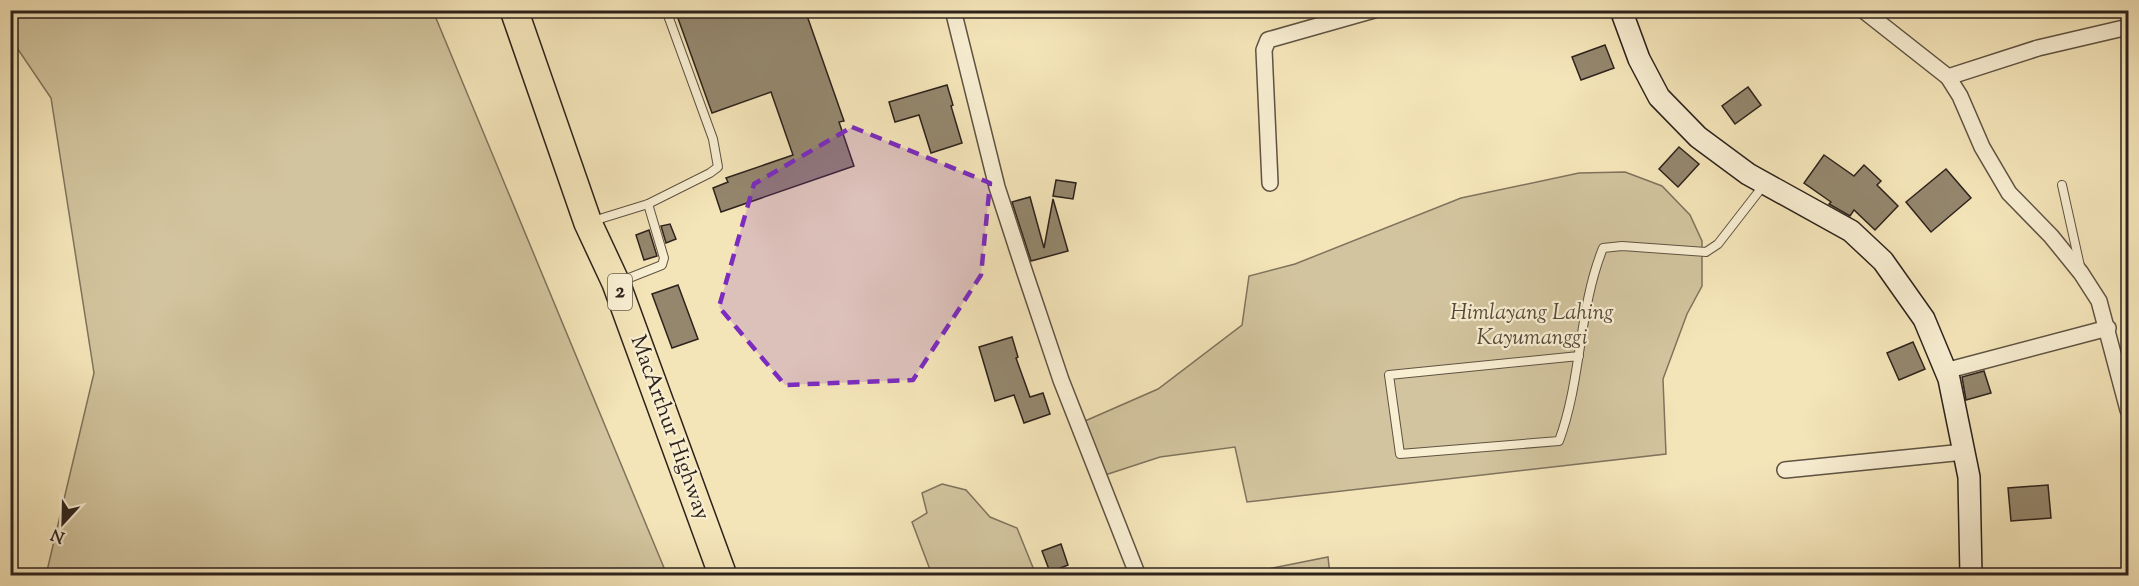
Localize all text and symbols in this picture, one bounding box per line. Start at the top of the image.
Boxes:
road number: 2 [608,274,632,310]
park label: Himlayang Lahing Kayumanggi [1450,298,1614,355]
street label: MacArthur Highway [621,331,717,525]
north arrow [33,493,93,553]
text: N [48,521,69,548]

